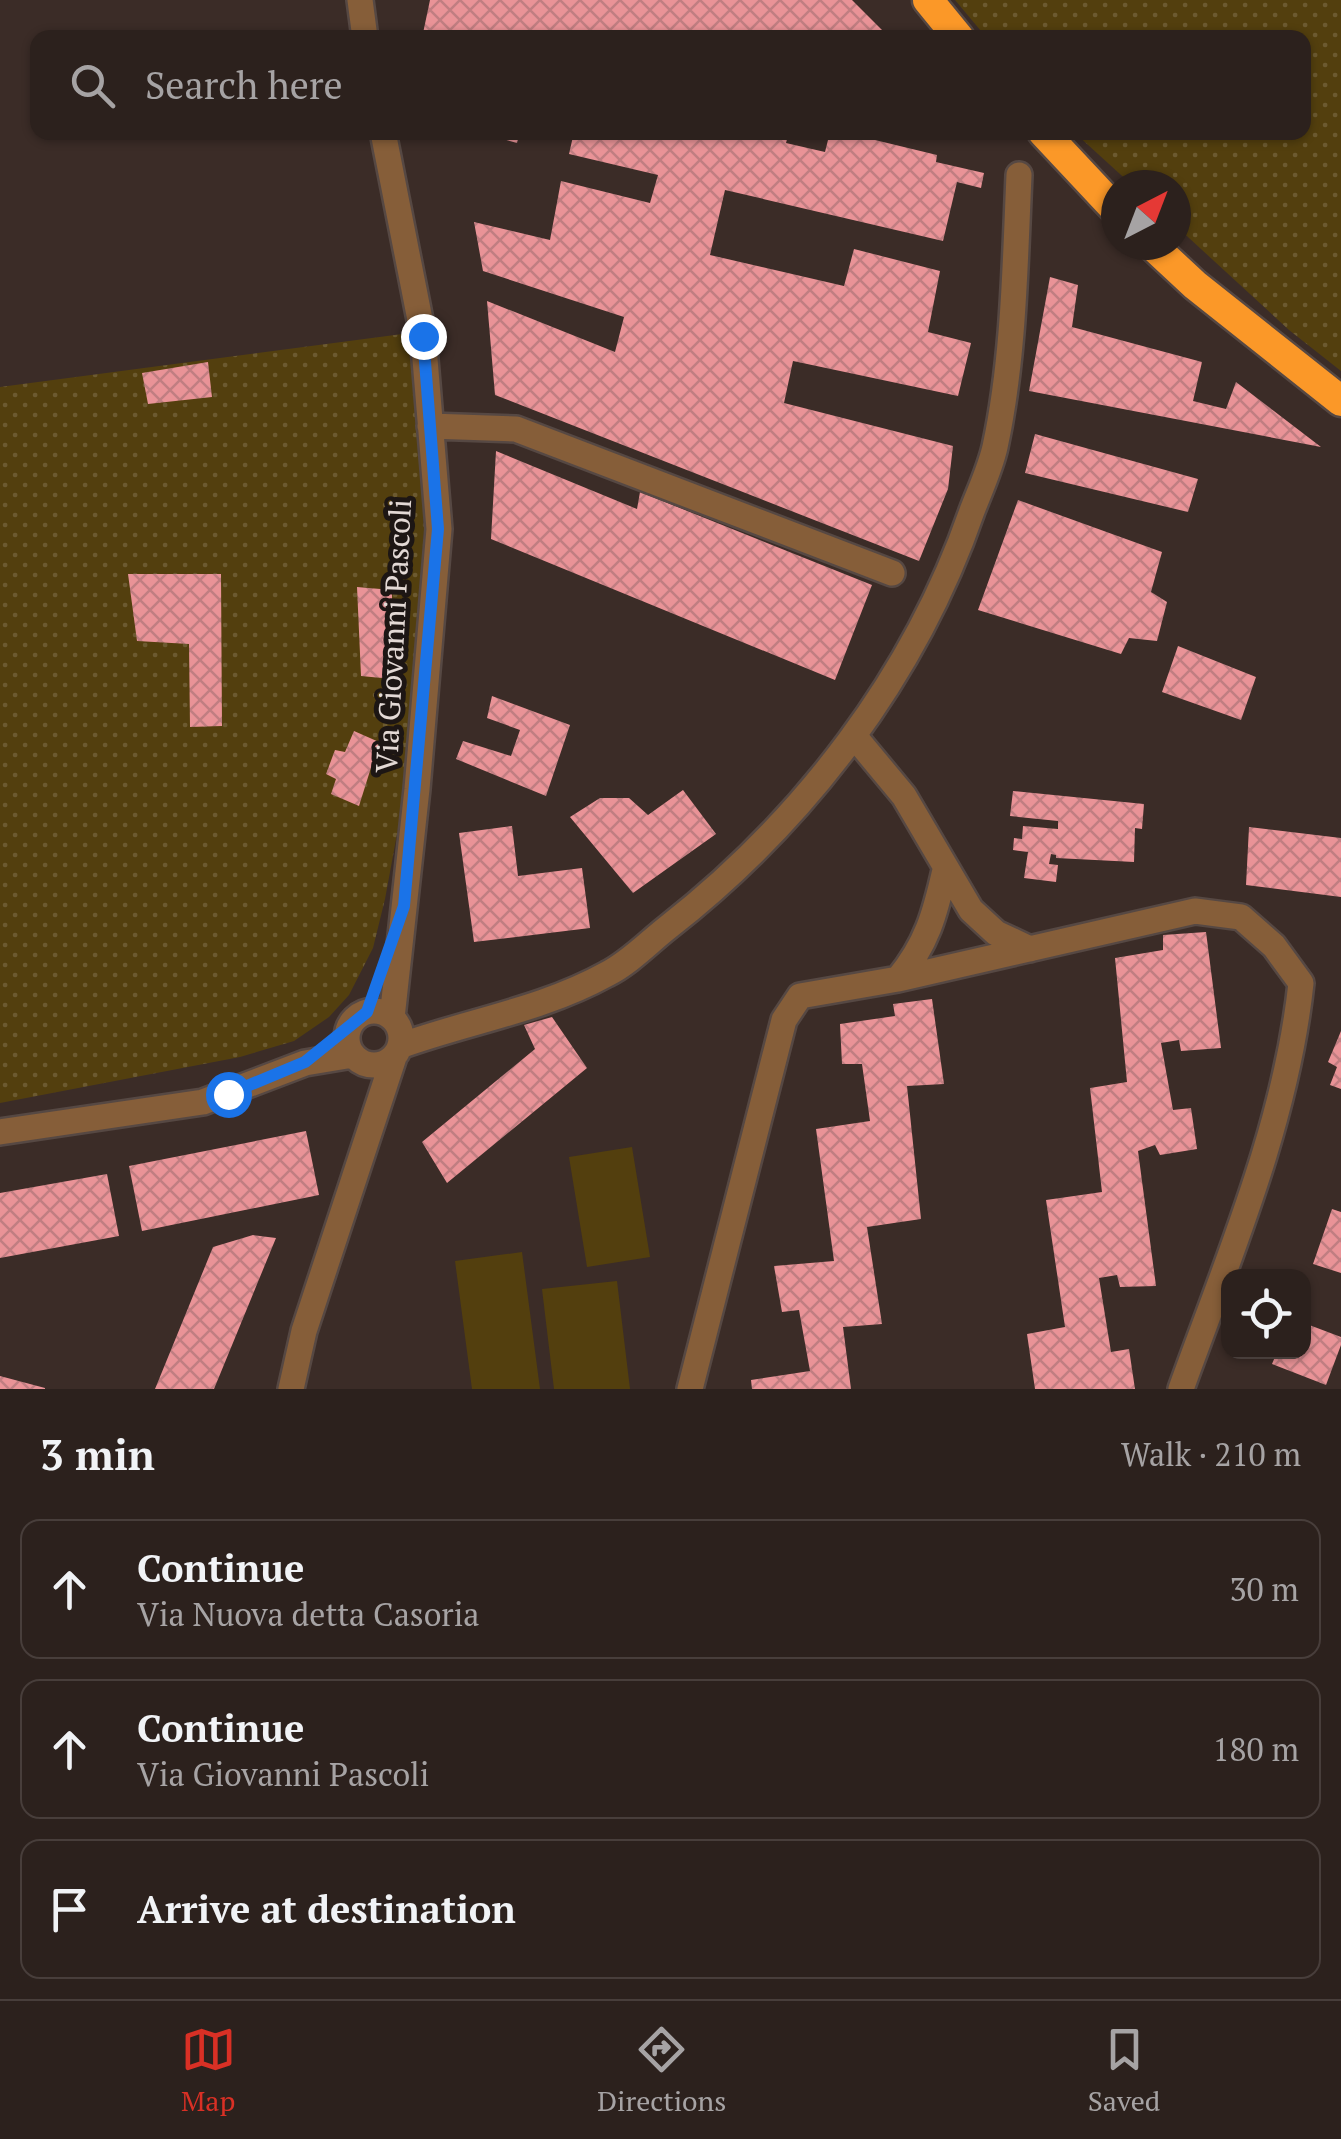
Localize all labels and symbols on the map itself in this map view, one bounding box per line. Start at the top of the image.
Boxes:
north arrow [1101,170,1191,260]
route end [401,314,447,360]
street label: Via Giovanni Pascoli [366,498,420,774]
route start [206,1072,252,1118]

